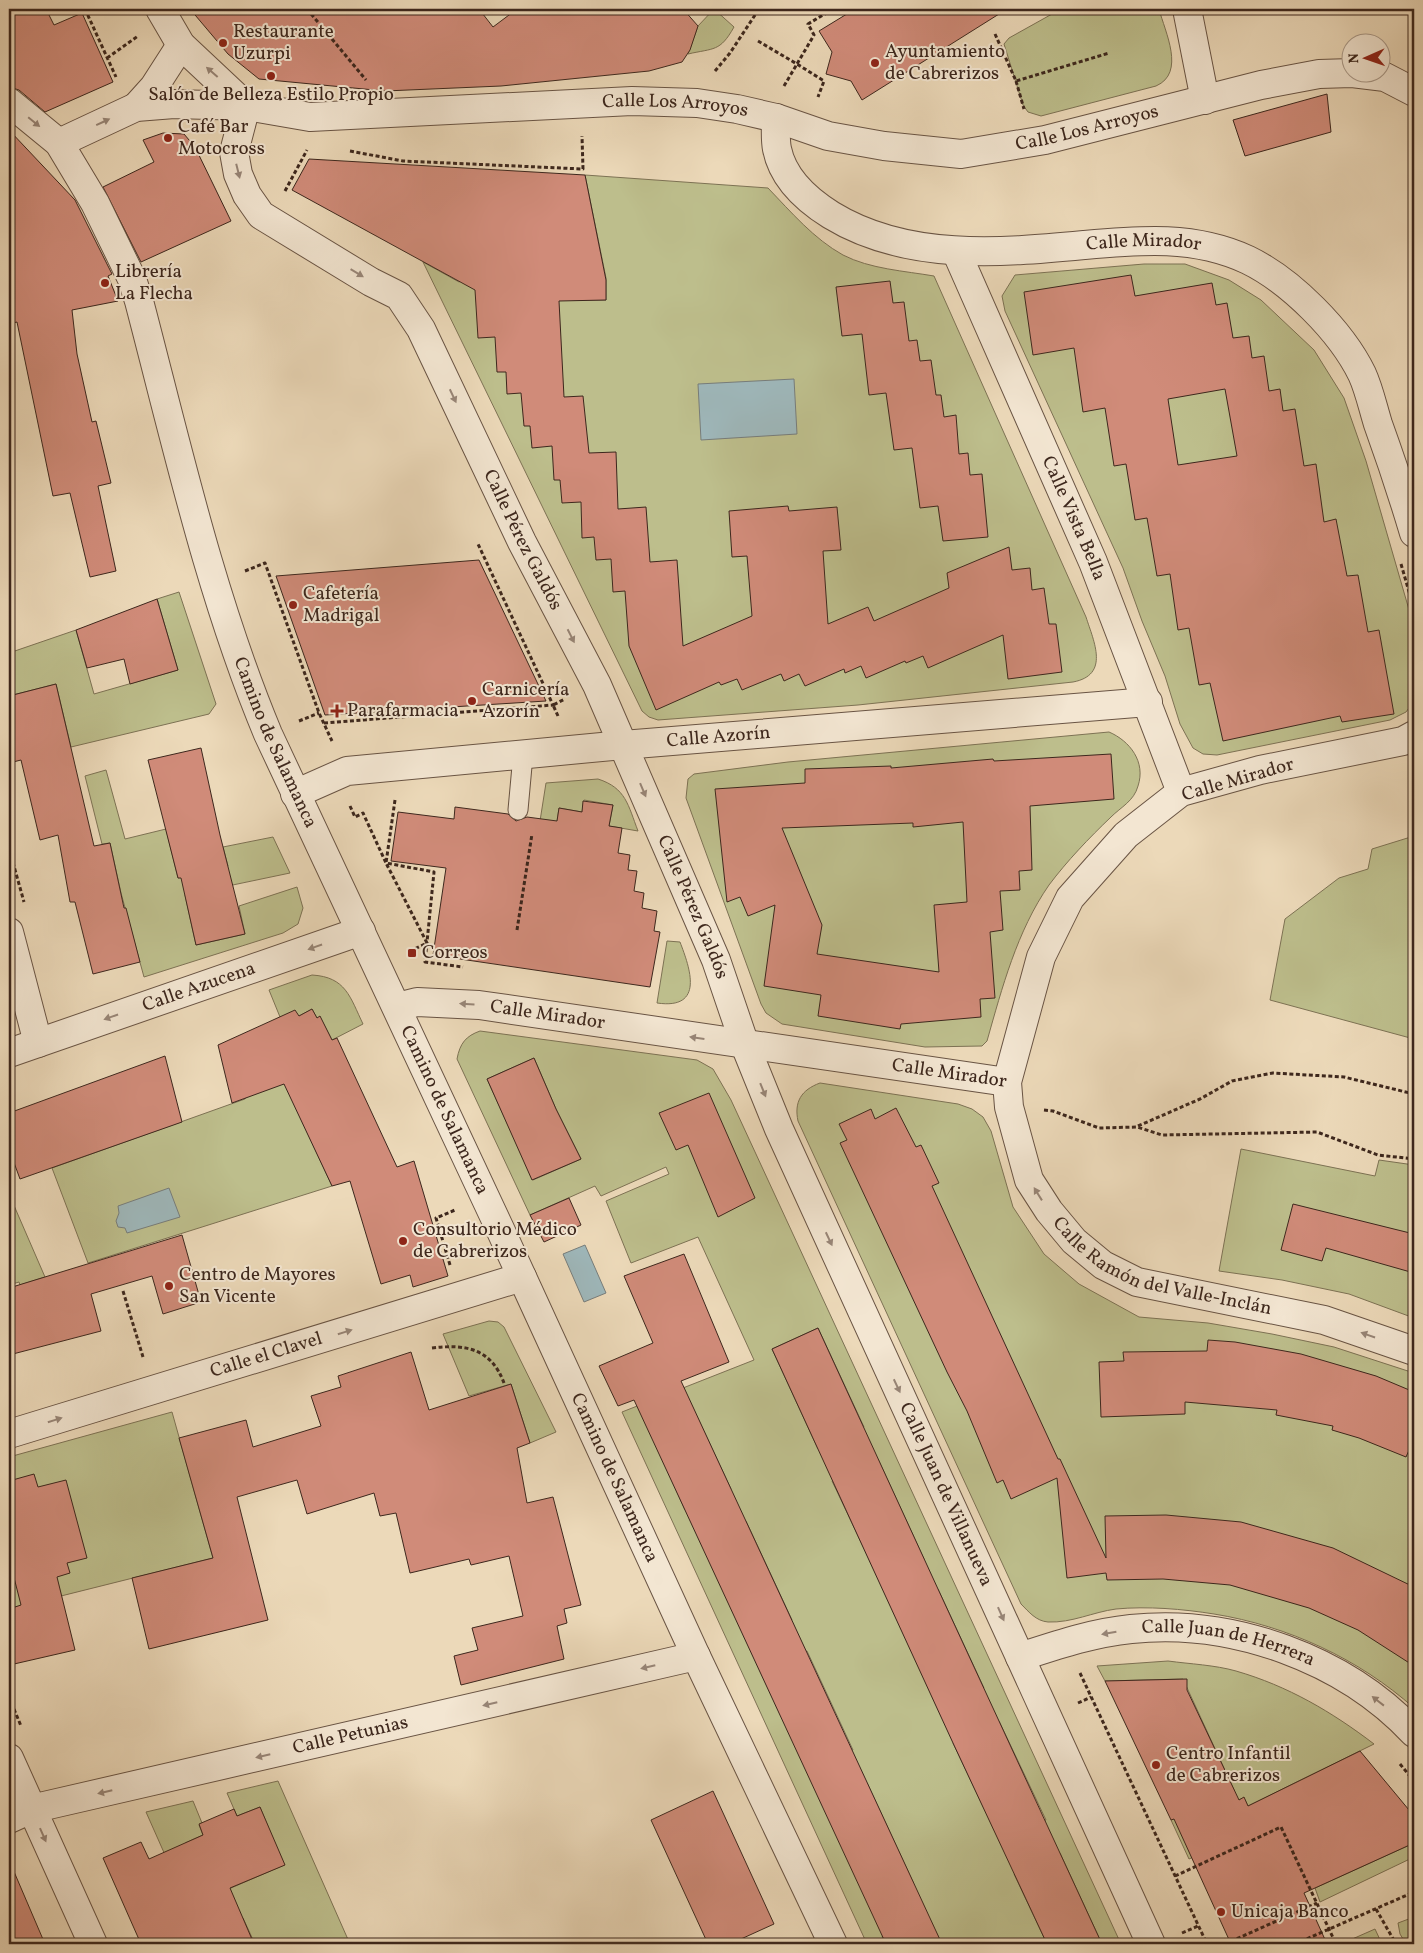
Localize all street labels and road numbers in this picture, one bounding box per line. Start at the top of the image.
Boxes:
street label: Calle Los Arroyos [602,88,751,124]
street label: Calle Los Arroyos [1014,99,1161,158]
street label: Calle Mirador [1085,228,1203,258]
street label: Calle Vista Bella [1035,452,1112,584]
street label: Calle Pérez Galdós [477,465,569,615]
street label: Camino de Salamanca [227,654,323,832]
street label: Calle Azorín [666,720,772,754]
street label: Calle Mirador [1179,752,1297,808]
street label: Calle Pérez Galdós [651,831,735,982]
street label: Calle Azucena [139,956,259,1019]
street label: Calle Mirador [488,994,607,1036]
street label: Camino de Salamanca [394,1021,495,1199]
street label: Calle Mirador [890,1052,1009,1095]
street label: Calle Ramón del Valle-Inclán [1046,1211,1274,1322]
street label: Calle el Clavel [207,1326,326,1385]
street label: Camino de Salamanca [564,1389,664,1567]
street label: Calle Juan de Villanueva [893,1398,999,1591]
street label: Calle Juan de Herrera [1141,1614,1319,1673]
street label: Calle Petunias [290,1710,411,1761]

